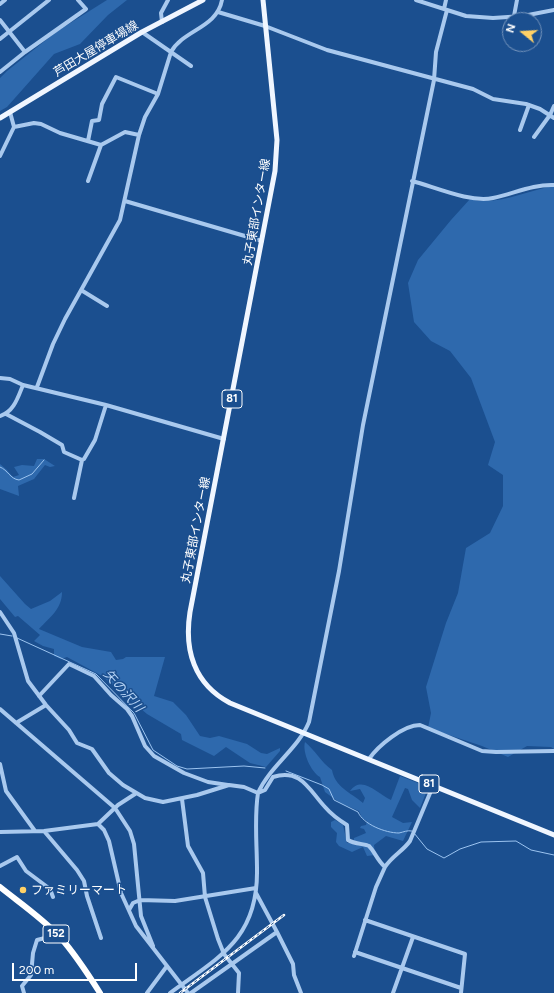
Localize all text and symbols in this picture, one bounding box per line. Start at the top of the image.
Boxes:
north arrow [502,12,542,52]
street label: 芦田大屋停車場線 [51,18,141,80]
text: N [504,22,519,35]
street label: 丸子東部インター線 [241,158,273,266]
road number: 81 [222,390,242,408]
street label: 丸子東部インター線 [179,476,213,584]
water label: 矢の沢川 [100,666,146,716]
road number: 81 [419,775,439,793]
place label: ファミリーマート [31,883,127,897]
marker: ファミリーマート [18,885,28,895]
road number: 152 [43,925,69,943]
scale bar [14,955,139,981]
text: 200 m [19,963,54,977]

